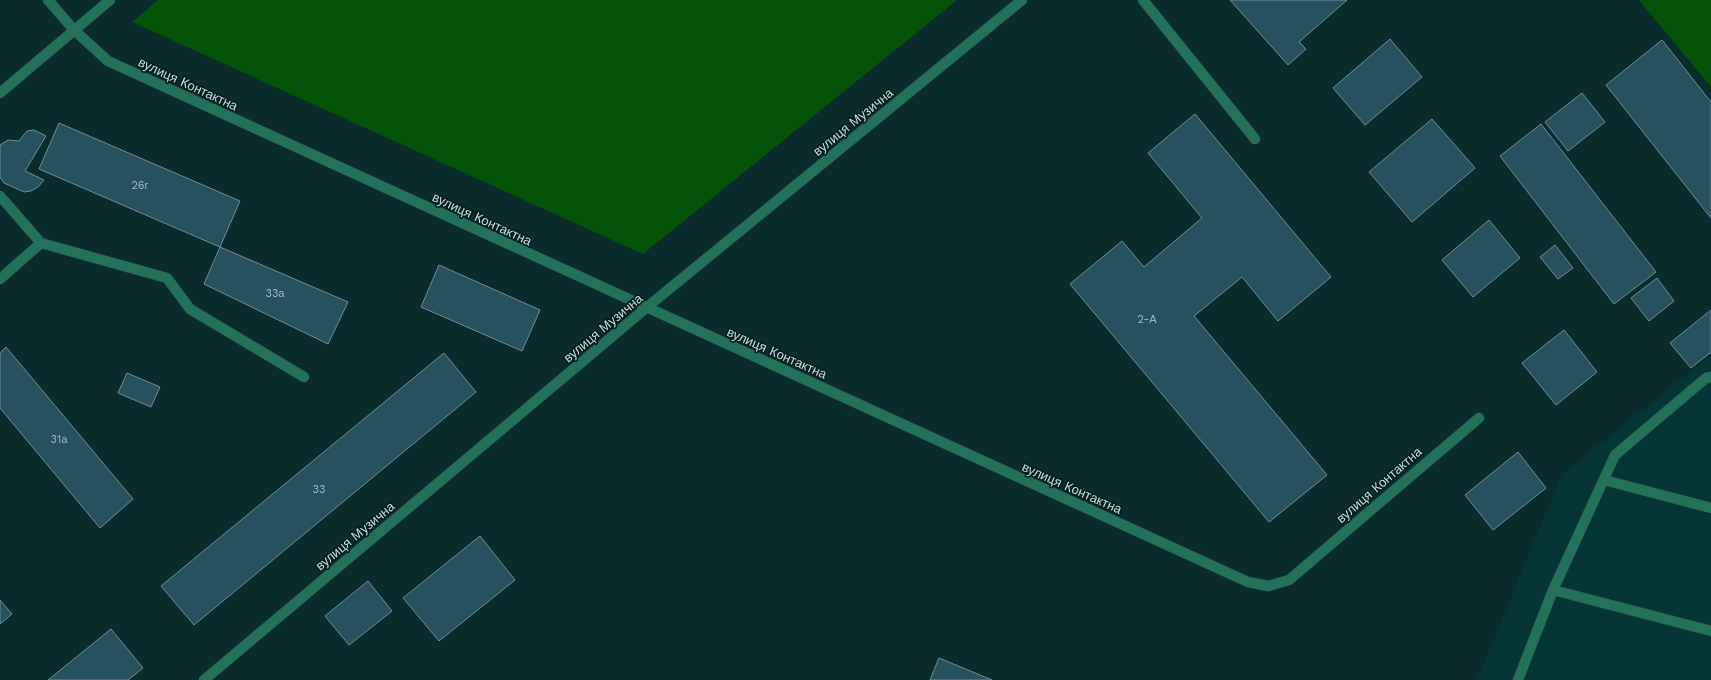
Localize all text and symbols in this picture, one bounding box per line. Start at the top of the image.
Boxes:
street label: вулиця Контактна [136,54,241,114]
street label: вулиця Музична [810,85,897,159]
house number: 26г [131,179,149,192]
street label: вулиця Контактна [430,189,535,249]
house number: 33а [266,287,285,300]
street label: вулиця Музична [560,290,646,365]
house number: 2-А [1137,313,1157,326]
street label: вулиця Контактна [725,324,830,382]
house number: 31а [51,433,68,446]
street label: вулиця Контактна [1333,443,1425,526]
street label: вулиця Контактна [1020,459,1125,517]
house number: 33 [313,483,325,496]
street label: вулиця Музична [312,498,398,573]

